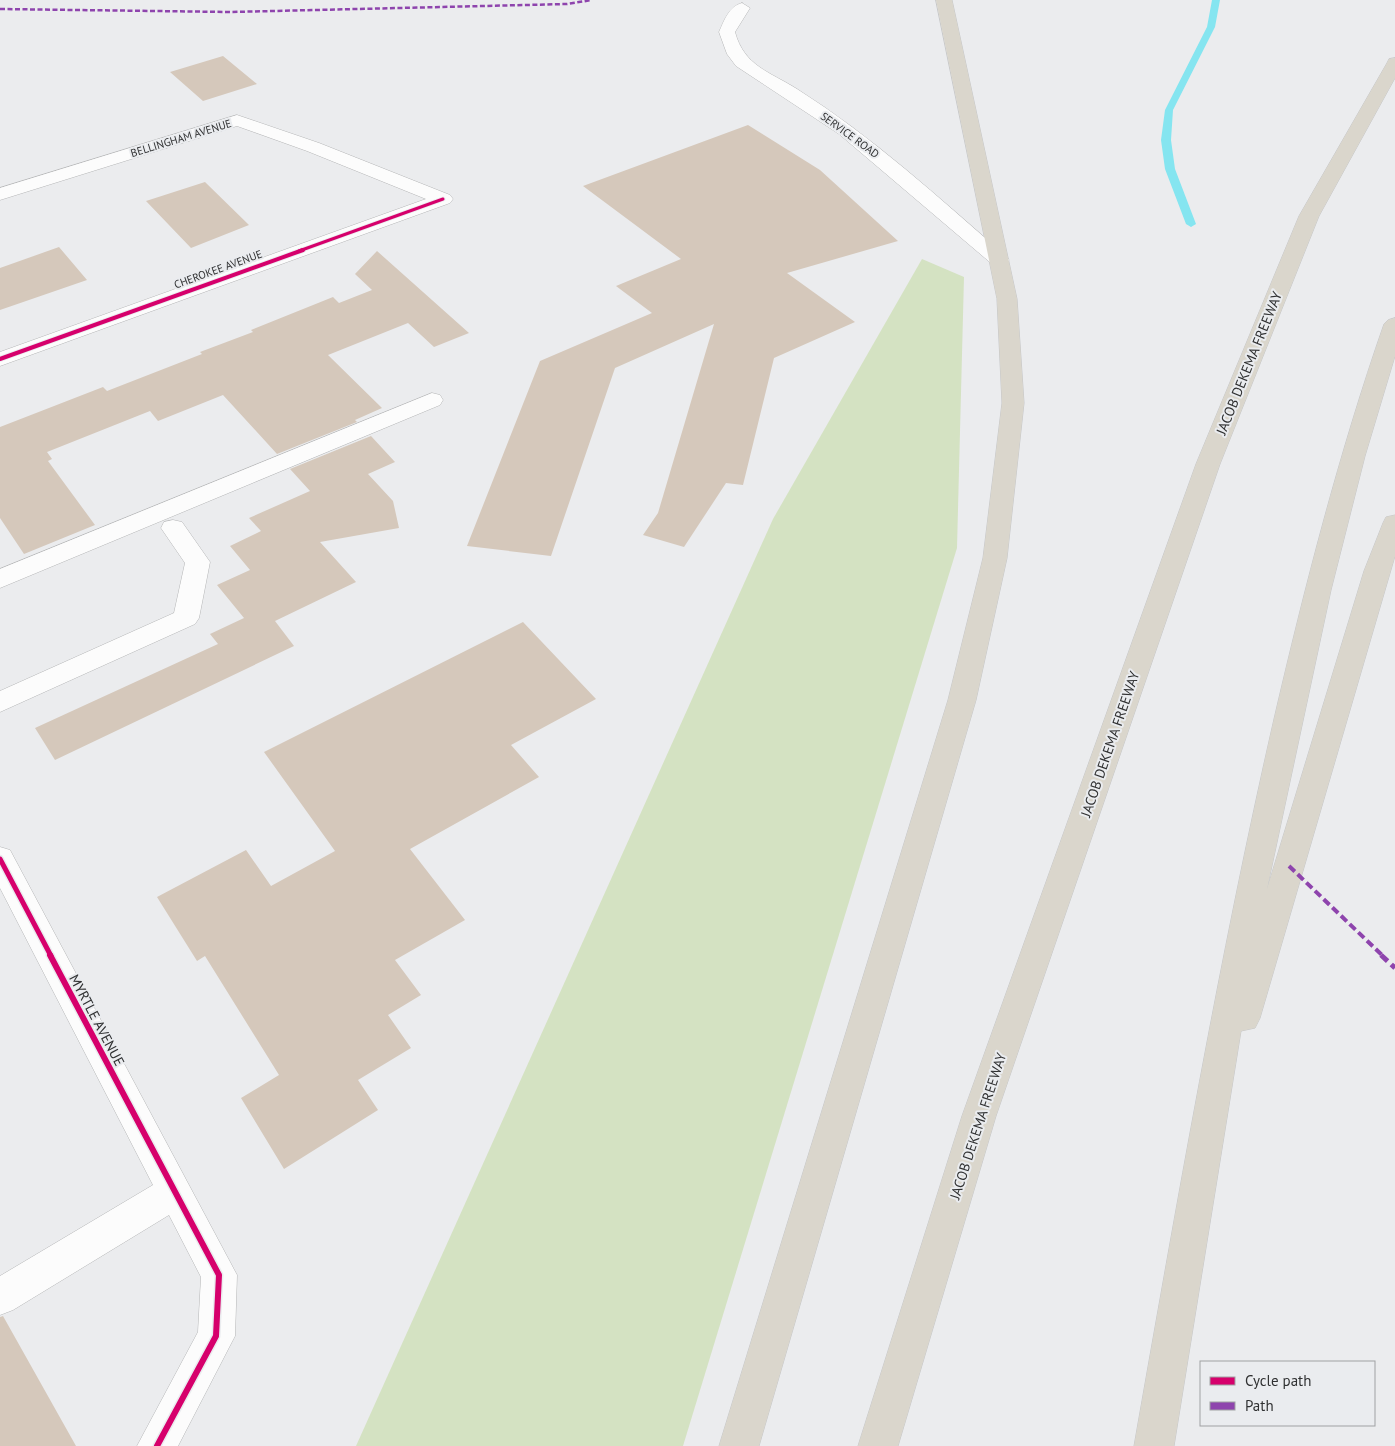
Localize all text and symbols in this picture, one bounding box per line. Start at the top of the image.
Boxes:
street label: SERVICE ROAD [818,109,882,161]
street label: BELLINGHAM AVENUE [129,116,233,160]
street label: CHEROKEE AVENUE [172,247,264,291]
street label: JACOB DEKEMA FREEWAY [1212,289,1286,438]
street label: JACOB DEKEMA FREEWAY [1076,669,1143,820]
street label: MYRTLE AVENUE [65,971,129,1069]
street label: JACOB DEKEMA FREEWAY [945,1050,1010,1202]
legend [1200,1361,1375,1426]
text: Cycle path [1245,1371,1311,1390]
text: Path [1245,1396,1274,1415]

